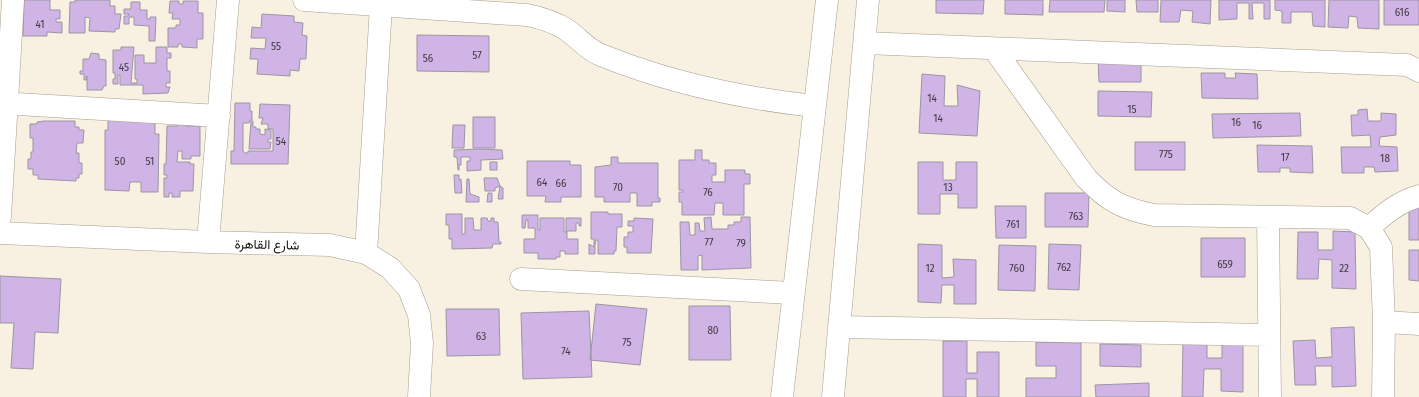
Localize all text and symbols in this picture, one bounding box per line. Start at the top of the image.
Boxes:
house number: 616 [1395,6,1410,19]
house number: 41 [35,18,45,31]
house number: 55 [271,40,281,53]
house number: 57 [472,49,482,62]
house number: 56 [423,52,434,65]
house number: 45 [119,61,129,74]
house number: 14 [927,92,937,105]
house number: 15 [1127,103,1137,116]
house number: 14 [933,112,943,125]
house number: 16 [1231,116,1241,129]
house number: 16 [1252,119,1262,132]
house number: 54 [276,135,287,148]
house number: 775 [1159,148,1173,161]
house number: 17 [1281,151,1290,164]
house number: 18 [1380,152,1390,165]
house number: 50 [115,155,126,168]
house number: 51 [146,155,154,168]
house number: 64 [537,176,548,189]
house number: 66 [556,177,567,190]
house number: 70 [613,181,623,194]
house number: 13 [943,181,953,194]
house number: 76 [703,186,713,199]
house number: 763 [1069,210,1083,223]
house number: 761 [1006,218,1020,231]
street label: شارع القاهرة [234,236,300,255]
house number: 77 [705,236,714,249]
house number: 79 [736,237,746,250]
house number: 659 [1217,258,1233,271]
house number: 762 [1057,261,1071,274]
house number: 12 [925,262,935,275]
house number: 760 [1009,262,1025,275]
house number: 22 [1339,262,1349,275]
house number: 80 [707,324,719,337]
house number: 63 [476,330,486,343]
house number: 75 [622,336,632,349]
house number: 74 [561,345,571,358]

